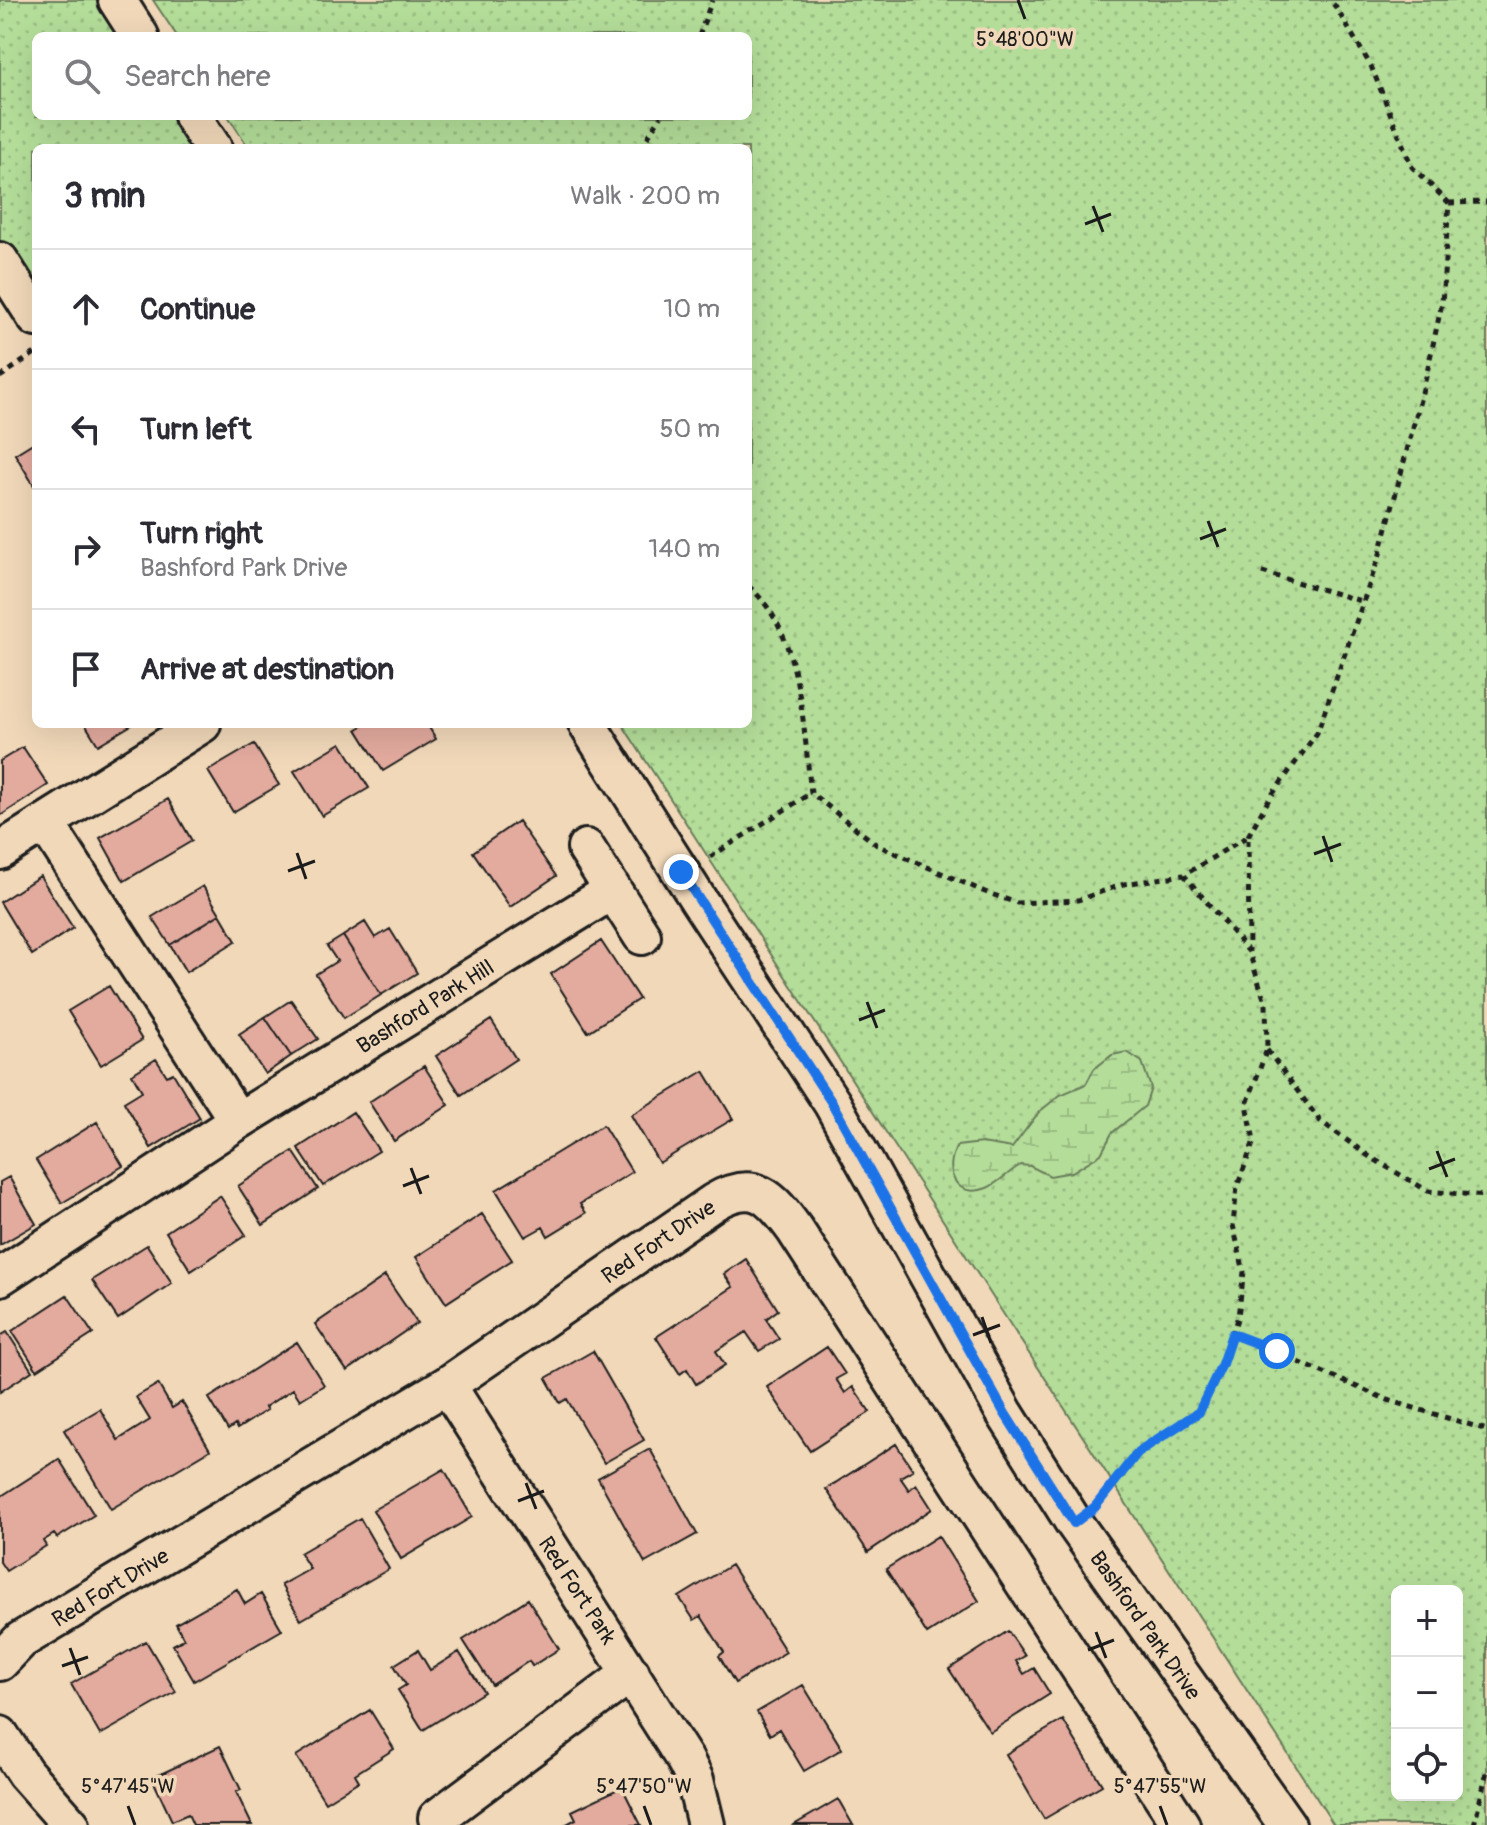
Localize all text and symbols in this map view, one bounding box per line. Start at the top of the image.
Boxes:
text: 5°48'00"W [976,27,1074,52]
search box [32,32,752,120]
icon: search [60,54,104,98]
text: Search here [124,58,271,95]
text: 3 min [64,175,146,218]
text: Walk · 200 m [570,180,720,212]
icon: ahead [64,287,108,331]
text: Continue [140,291,255,328]
text: 10 m [663,293,720,325]
icon: left [64,407,108,451]
text: Turn left [140,411,251,448]
text: 50 m [659,413,720,445]
text: Turn right [140,515,263,552]
icon: right [64,527,108,571]
text: 140 m [648,533,720,565]
text: Bashford Park Drive [140,552,347,584]
icon: arrive [64,647,108,691]
text: Arrive at destination [140,651,394,688]
route end [663,854,699,890]
street label: Bashford Park Hill [352,953,499,1060]
street label: Red Fort Drive [596,1193,721,1290]
route start [1259,1333,1295,1369]
street label: Red Fort Park [532,1531,622,1650]
street label: Red Fort Drive [47,1542,174,1634]
street label: Bashford Park Drive [1083,1546,1207,1706]
map controls [1391,1585,1463,1801]
button: + [1391,1585,1463,1657]
button: − [1391,1657,1463,1729]
button: locate [1391,1729,1463,1801]
text: 5°47'45"W [81,1774,175,1799]
text: 5°47'50"W [596,1774,692,1799]
text: 5°47'55"W [1114,1774,1206,1799]

